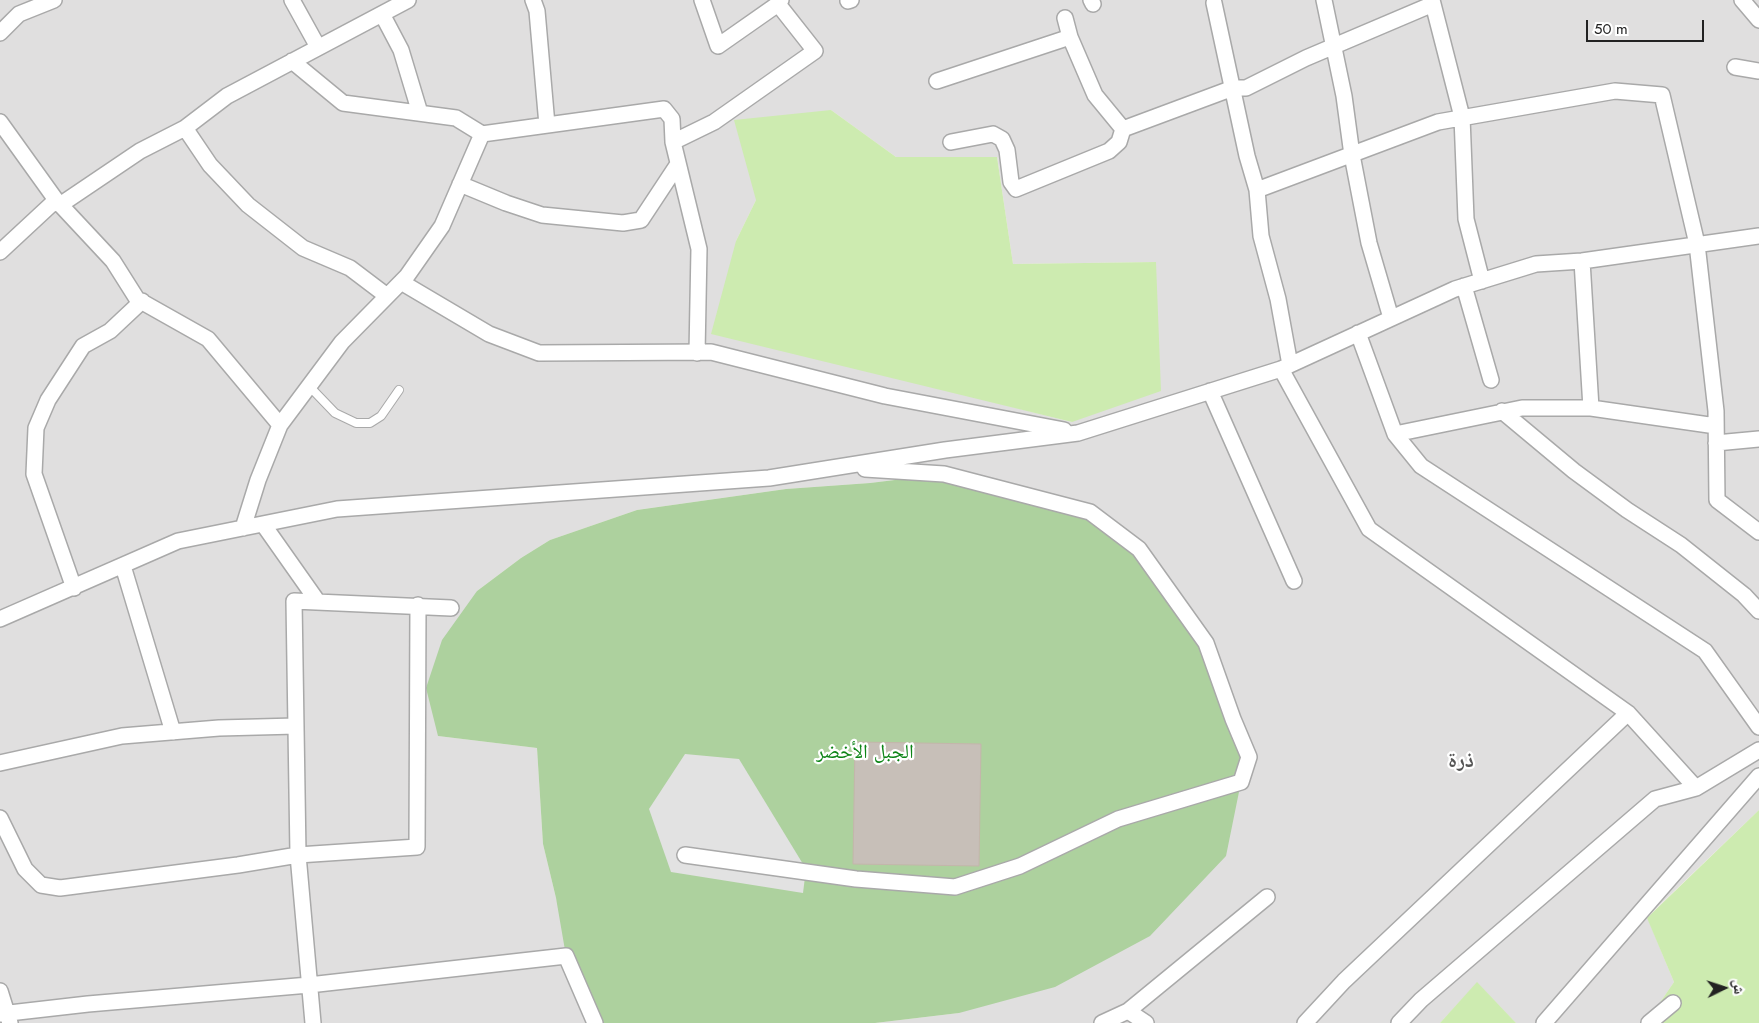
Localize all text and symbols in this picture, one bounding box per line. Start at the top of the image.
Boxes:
scale bar [1589,10,1706,42]
text: 50 m [1594,18,1628,40]
park label: الجبل الأخضر [816,741,914,765]
district label: ذرة [1448,749,1474,775]
north arrow [1699,963,1749,1013]
text: ش [1728,979,1749,995]

